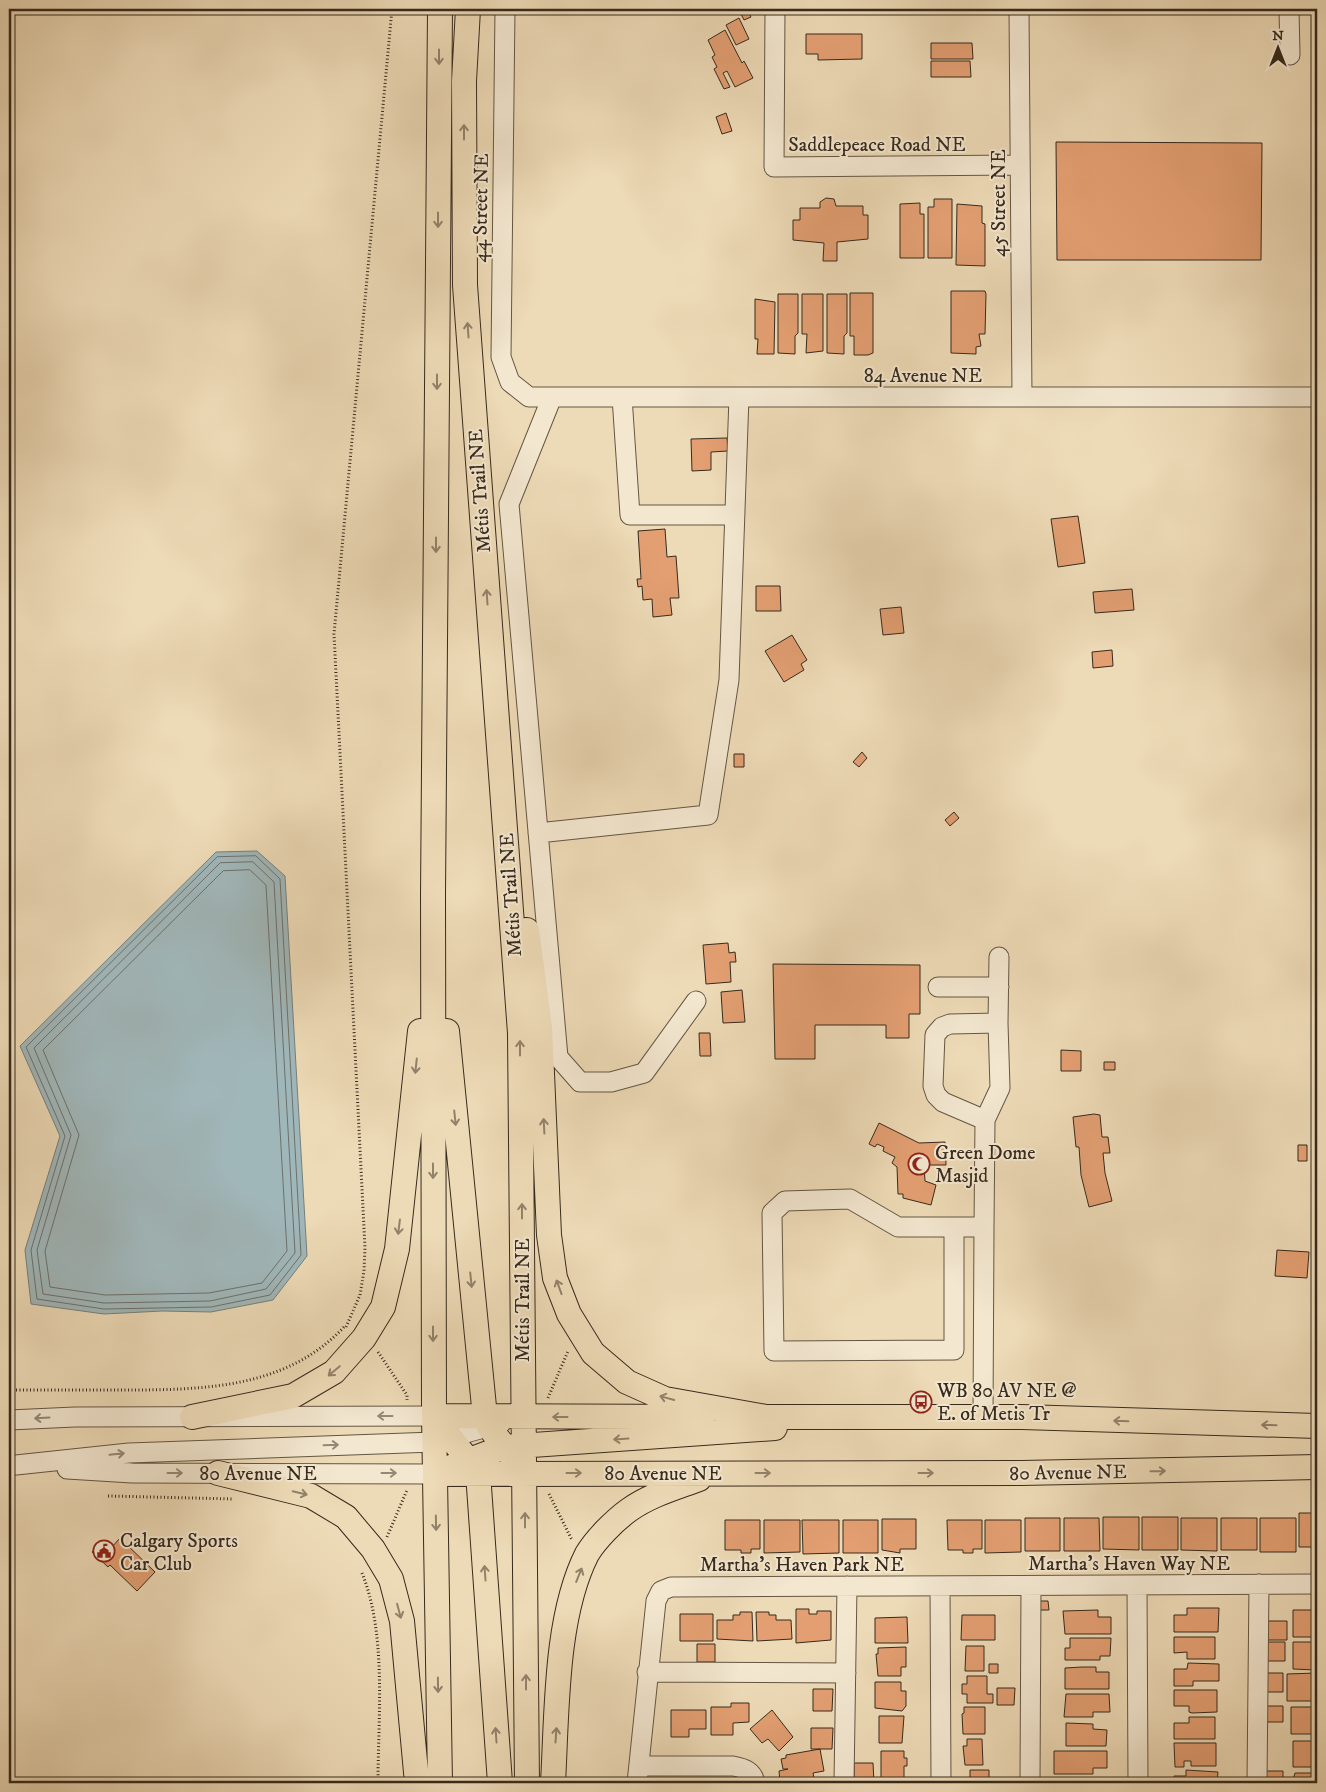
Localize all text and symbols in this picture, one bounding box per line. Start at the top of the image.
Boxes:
north arrow [1254,22,1304,72]
text: N [1272,27,1284,45]
one-way arrow [435,49,444,65]
one-way arrow [459,125,469,141]
street label: Saddlepeace Road NE [788,133,966,158]
street label: 45 Street NE [987,149,1012,257]
street label: 44 Street NE [468,153,495,263]
one-way arrow [433,212,443,228]
one-way arrow [463,322,472,338]
street label: 84 Avenue NE [864,364,982,389]
one-way arrow [432,374,442,390]
street label: Métis Trail NE [464,428,497,554]
one-way arrow [431,536,441,553]
one-way arrow [482,589,492,605]
street label: Métis Trail NE [495,832,528,958]
one-way arrow [515,1040,525,1056]
one-way arrow [412,1057,421,1073]
one-way arrow [450,1110,460,1126]
one-way arrow [540,1118,549,1134]
place label: Green Dome Masjid [935,1141,1036,1189]
mosque icon: Green Dome Masjid [907,1152,931,1176]
one-way arrow [428,1163,438,1179]
one-way arrow [517,1203,526,1219]
one-way arrow [394,1219,404,1235]
street label: Métis Trail NE [511,1238,536,1362]
one-way arrow [466,1271,476,1287]
one-way arrow [554,1280,563,1295]
one-way arrow [428,1326,438,1342]
one-way arrow [328,1365,341,1376]
place label: WB 80 AV NE @ E. of Metis Tr [936,1379,1076,1427]
bus stop icon: WB 80 AV NE @ E. of Metis Tr [909,1390,933,1414]
one-way arrow [659,1393,675,1403]
one-way arrow [377,1411,394,1421]
one-way arrow [552,1412,568,1422]
one-way arrow [34,1414,50,1423]
one-way arrow [1113,1416,1129,1425]
one-way arrow [1261,1420,1277,1430]
one-way arrow [613,1434,629,1444]
one-way arrow [323,1440,339,1449]
one-way arrow [108,1449,124,1459]
street label: 80 Avenue NE [1009,1460,1127,1487]
street label: 80 Avenue NE [199,1462,317,1487]
street label: 80 Avenue NE [604,1462,722,1487]
one-way arrow [1150,1466,1166,1475]
one-way arrow [166,1468,183,1478]
one-way arrow [381,1468,397,1478]
one-way arrow [565,1468,581,1478]
one-way arrow [755,1468,771,1478]
one-way arrow [918,1468,934,1478]
one-way arrow [291,1489,307,1498]
one-way arrow [520,1512,530,1528]
one-way arrow [431,1515,440,1531]
place label: Calgary Sports Car Club [120,1529,238,1577]
public building icon: Calgary Sports Car Club [92,1539,116,1563]
street label: Martha's Haven Way NE [1028,1552,1230,1577]
street label: Martha's Haven Park NE [700,1553,904,1578]
one-way arrow [480,1565,489,1581]
one-way arrow [575,1568,585,1583]
one-way arrow [395,1602,404,1618]
one-way arrow [522,1674,531,1690]
one-way arrow [434,1677,443,1693]
one-way arrow [492,1727,501,1743]
one-way arrow [551,1727,560,1743]

